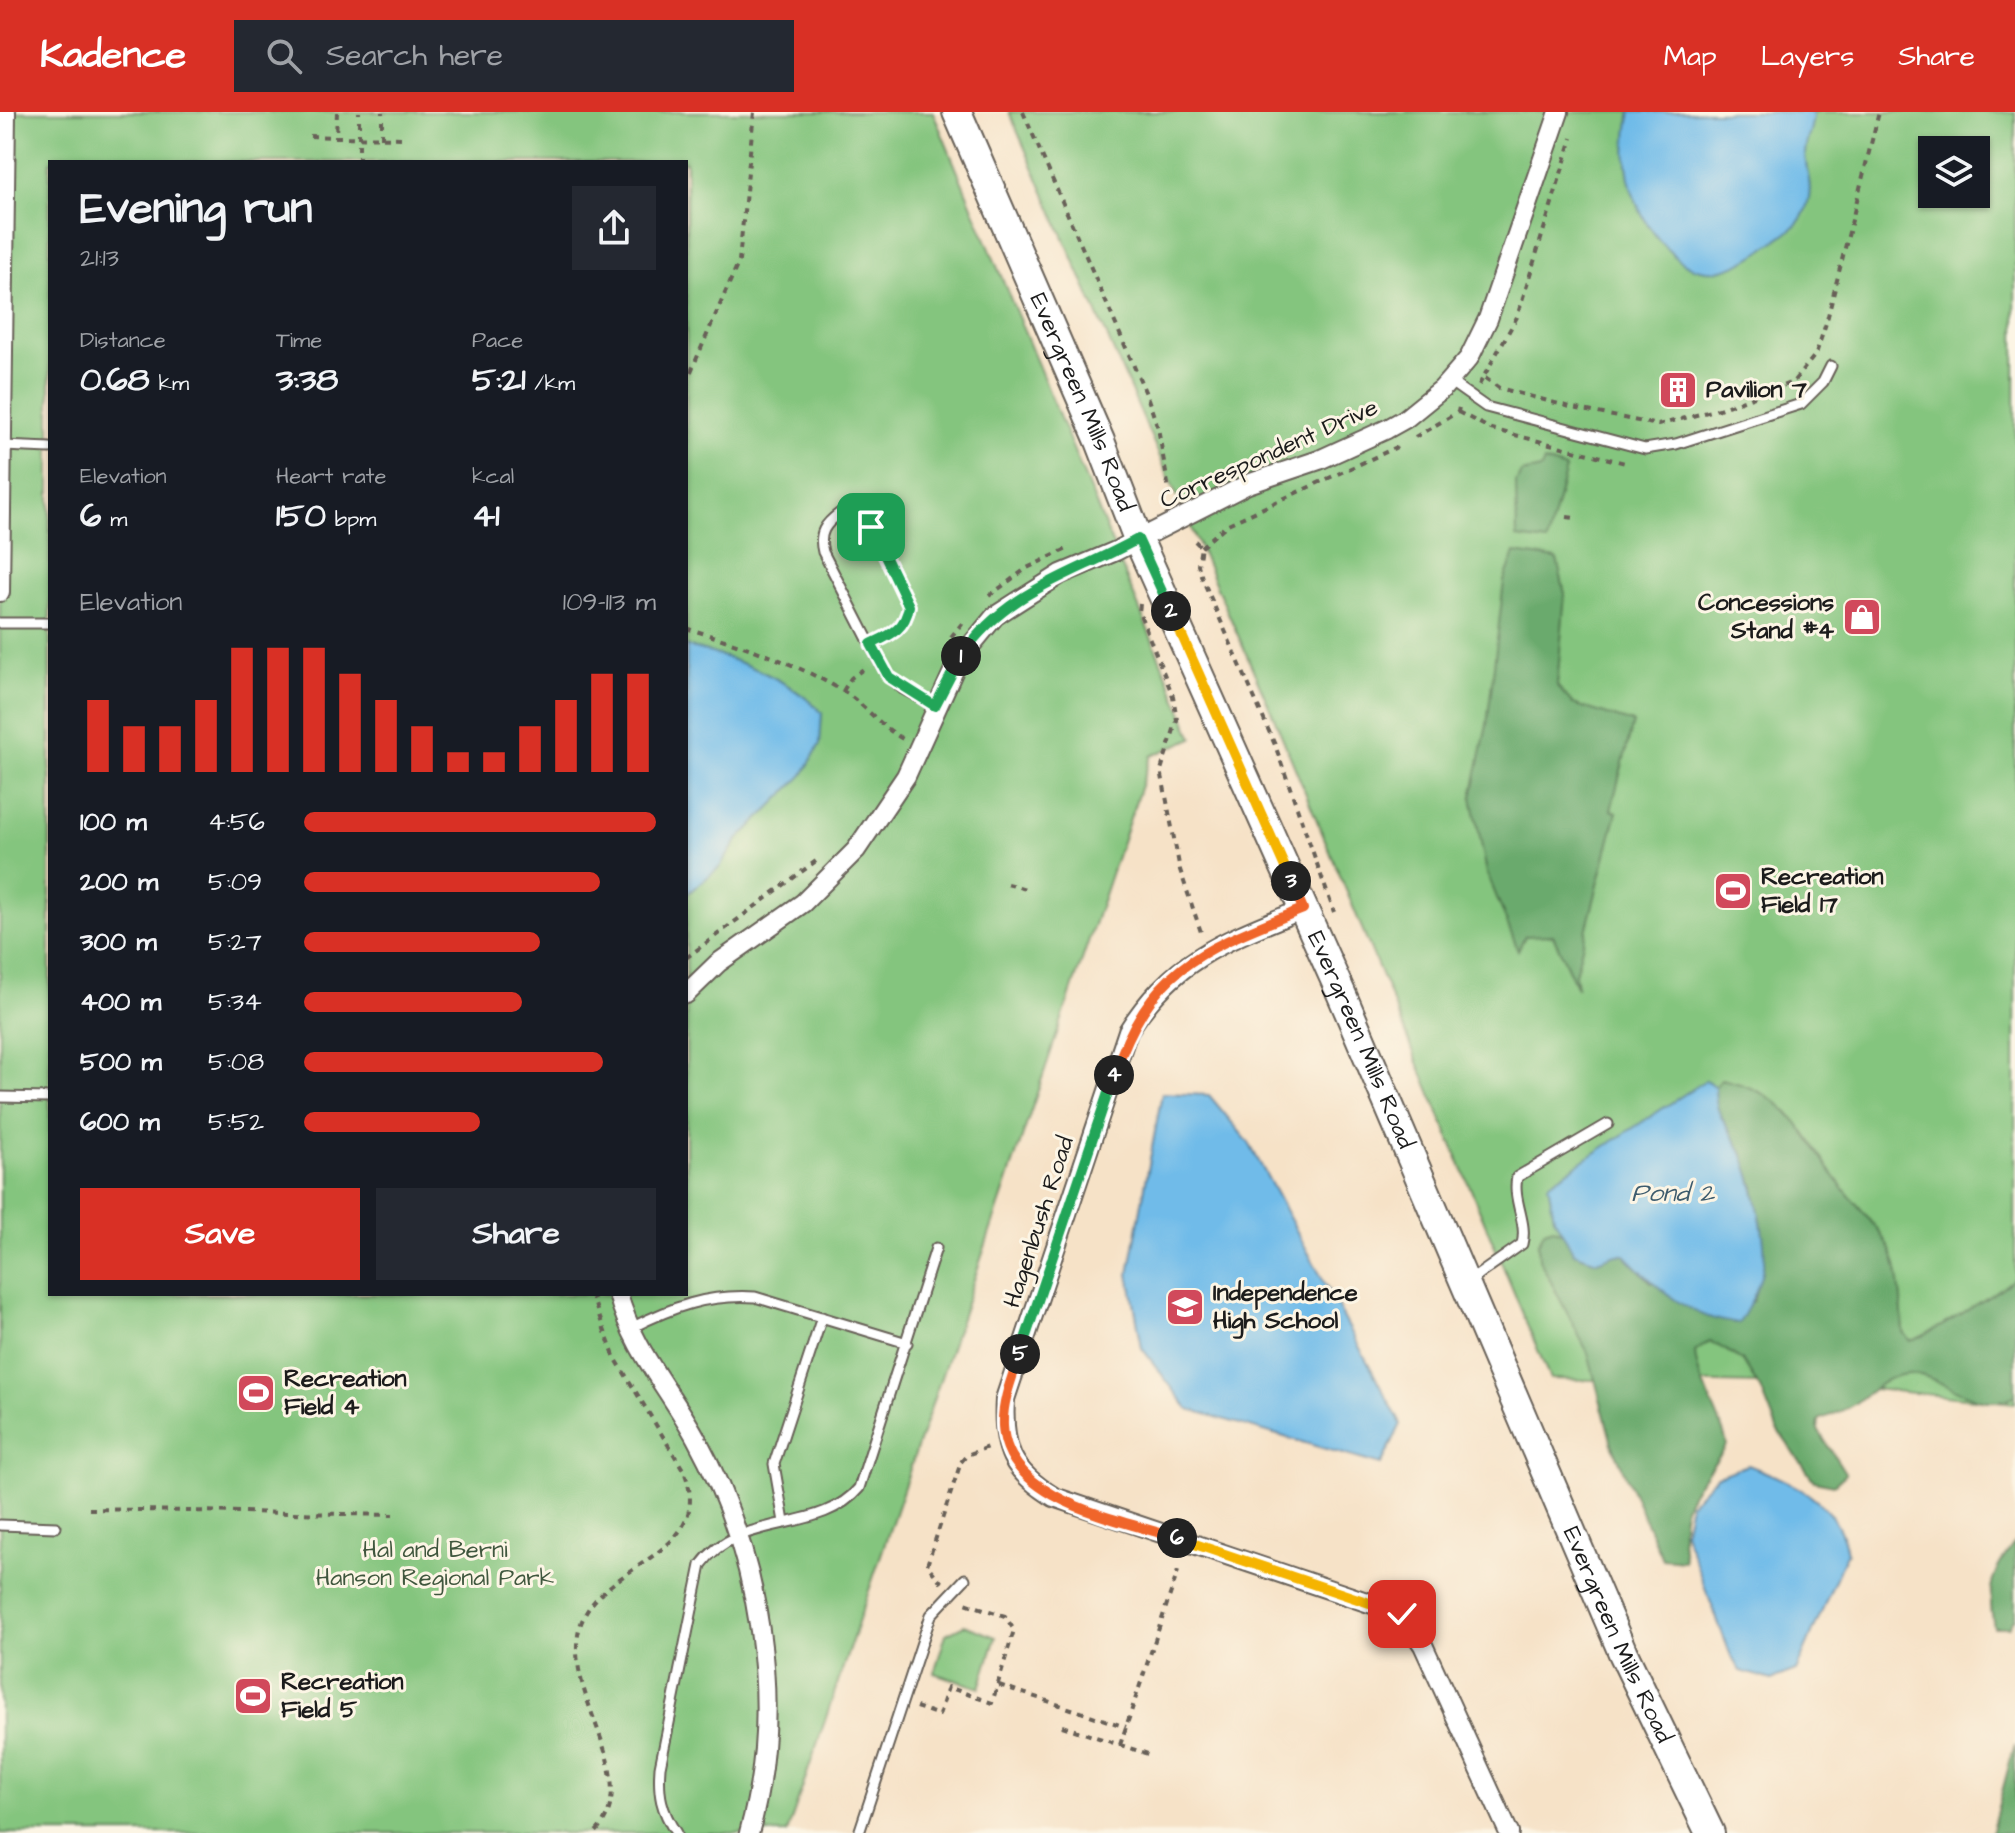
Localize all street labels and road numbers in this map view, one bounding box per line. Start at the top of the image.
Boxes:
street label: Evergreen Mills Road [1021,288,1143,516]
street label: Correspondent Drive [1155,391,1383,517]
street label: Evergreen Mills Road [1298,926,1423,1154]
street label: Hagenbush Road [995,1132,1084,1312]
street label: Evergreen Mills Road [1554,1521,1681,1749]

